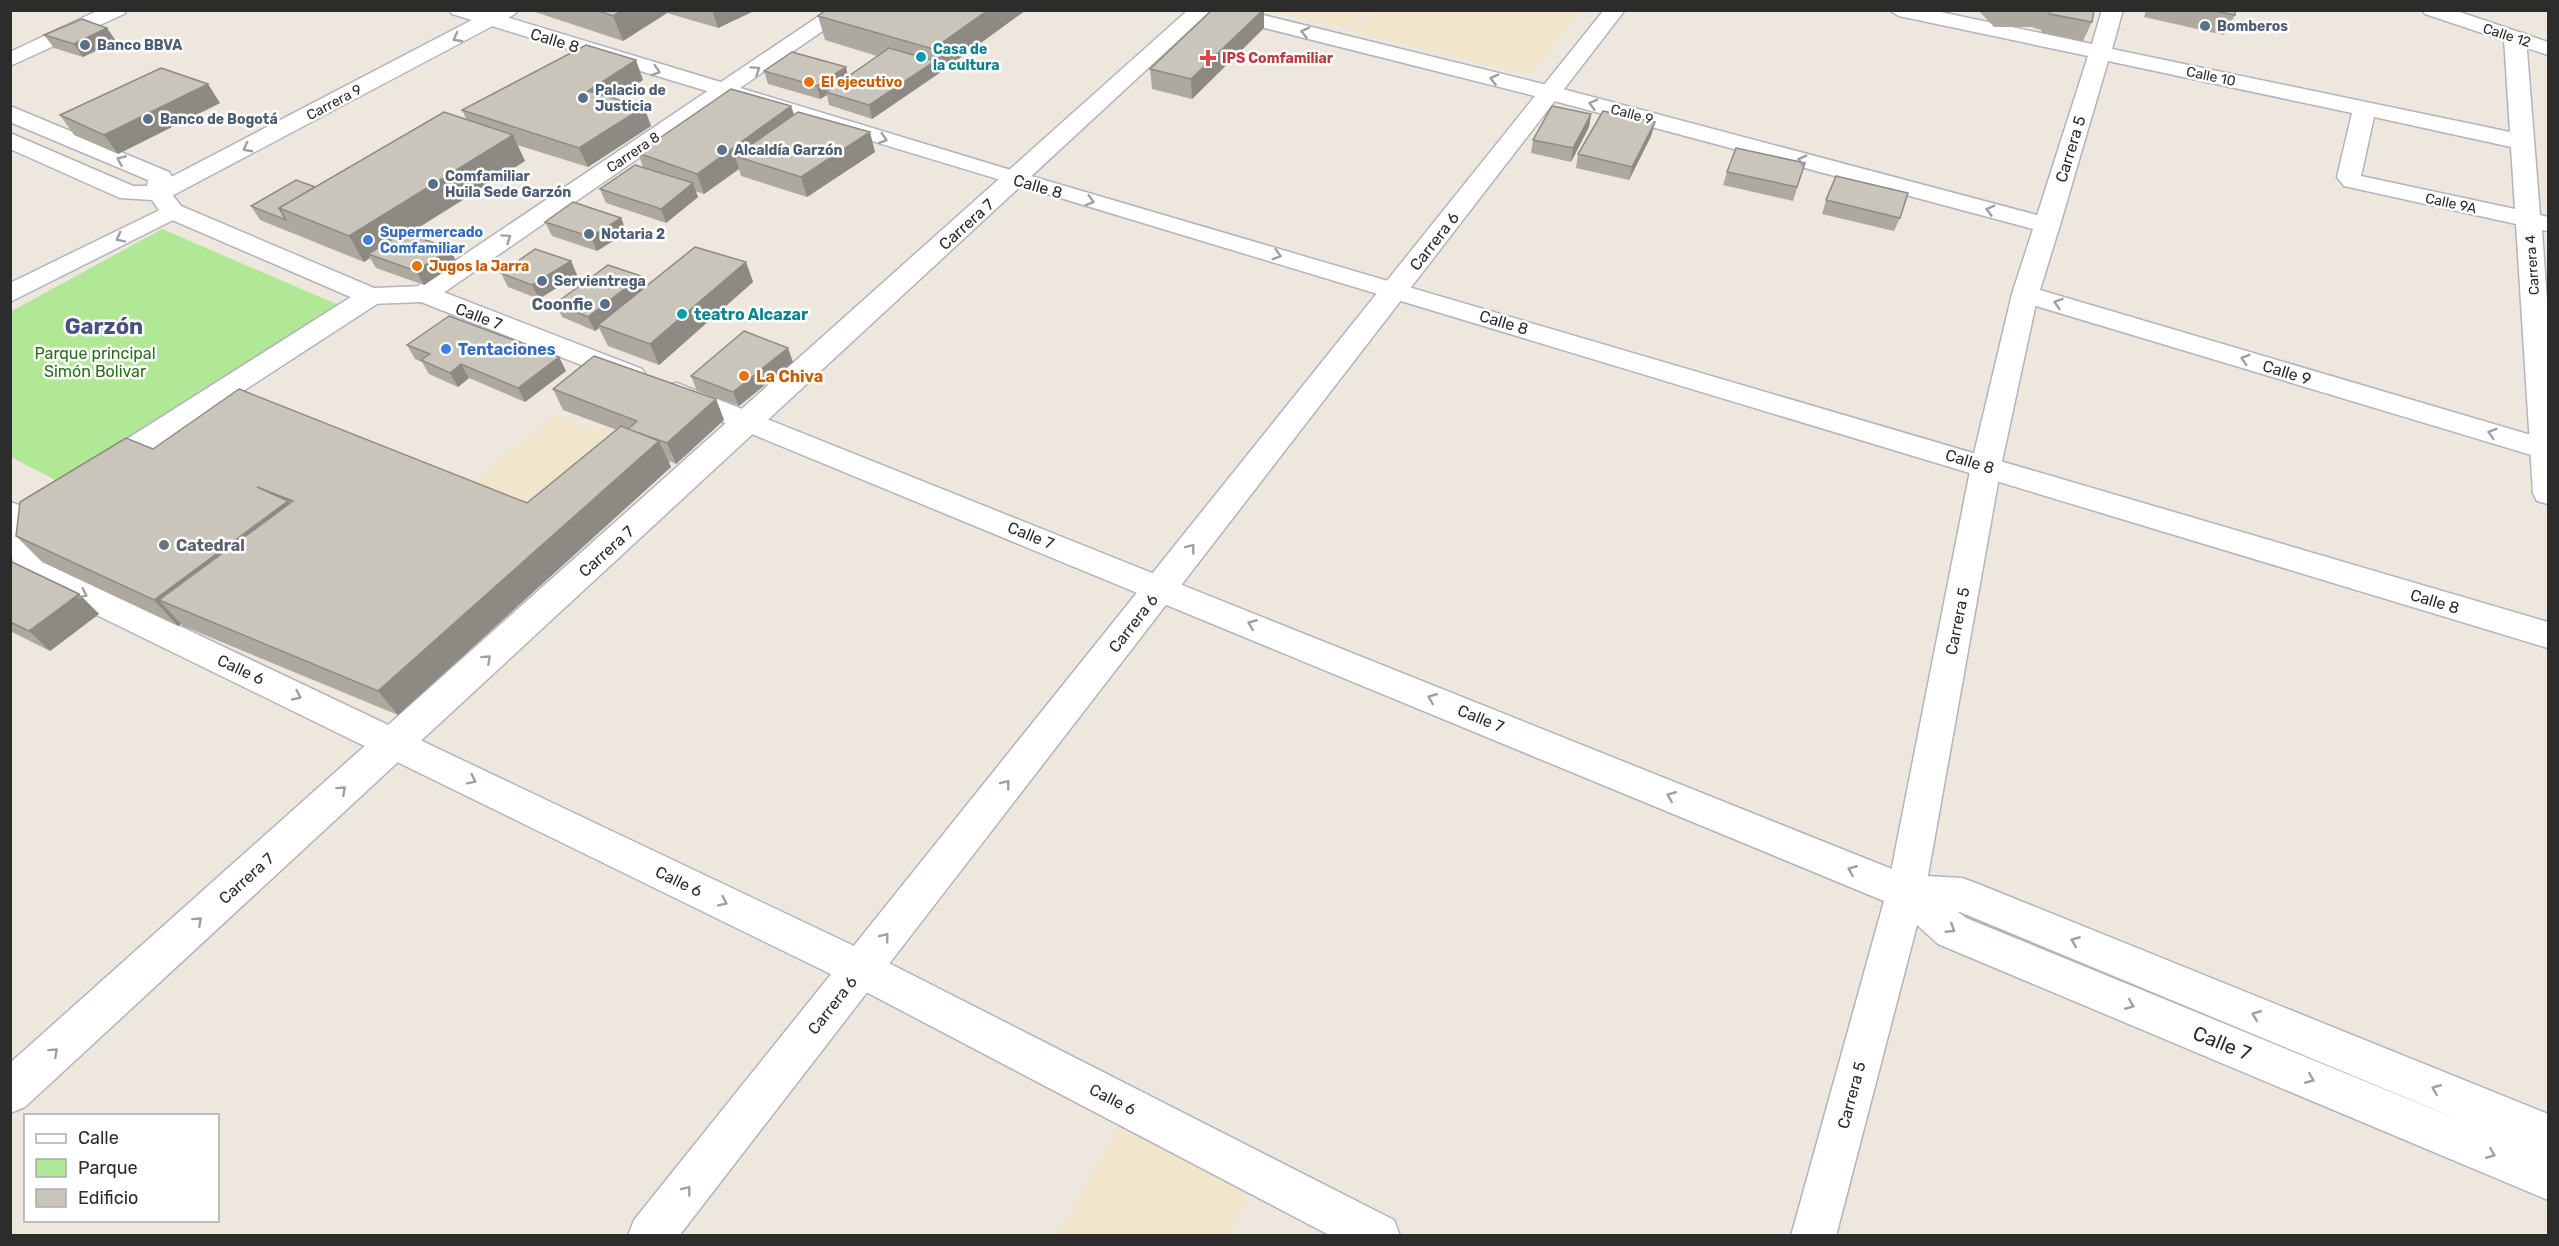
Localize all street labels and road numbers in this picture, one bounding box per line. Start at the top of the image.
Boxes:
street label: Calle 12 [2481,20,2533,51]
street label: Calle 8 [528,24,582,57]
street label: Calle 10 [2185,63,2237,90]
street label: Carrera 9 [304,81,365,124]
street label: Calle 9 [1609,101,1655,128]
street label: Carrera 5 [2051,114,2090,185]
street label: Carrera 8 [603,128,663,176]
street label: Calle 8 [1011,170,1065,203]
street label: Calle 9A [2424,190,2479,217]
street label: Carrera 7 [935,195,998,254]
street label: Carrera 6 [1406,208,1463,274]
street label: Carrera 4 [2522,234,2543,296]
street label: Calle 7 [453,299,505,334]
street label: Calle 8 [1477,306,1531,339]
street label: Calle 9 [2260,356,2313,389]
street label: Calle 8 [1943,445,1997,478]
street label: Calle 7 [1005,518,1057,553]
street label: Carrera 7 [575,522,638,581]
street label: Calle 8 [2408,585,2462,618]
street label: Carrera 5 [1942,586,1973,657]
street label: Carrera 6 [1105,590,1162,656]
street label: Calle 6 [214,650,268,689]
street label: Calle 7 [1455,701,1507,736]
street label: Carrera 7 [215,849,278,908]
street label: Calle 6 [652,862,706,901]
street label: Carrera 6 [804,972,861,1038]
street label: Calle 7 [2189,1021,2255,1065]
street label: Carrera 5 [1833,1060,1870,1131]
street label: Calle 6 [1086,1080,1140,1119]

